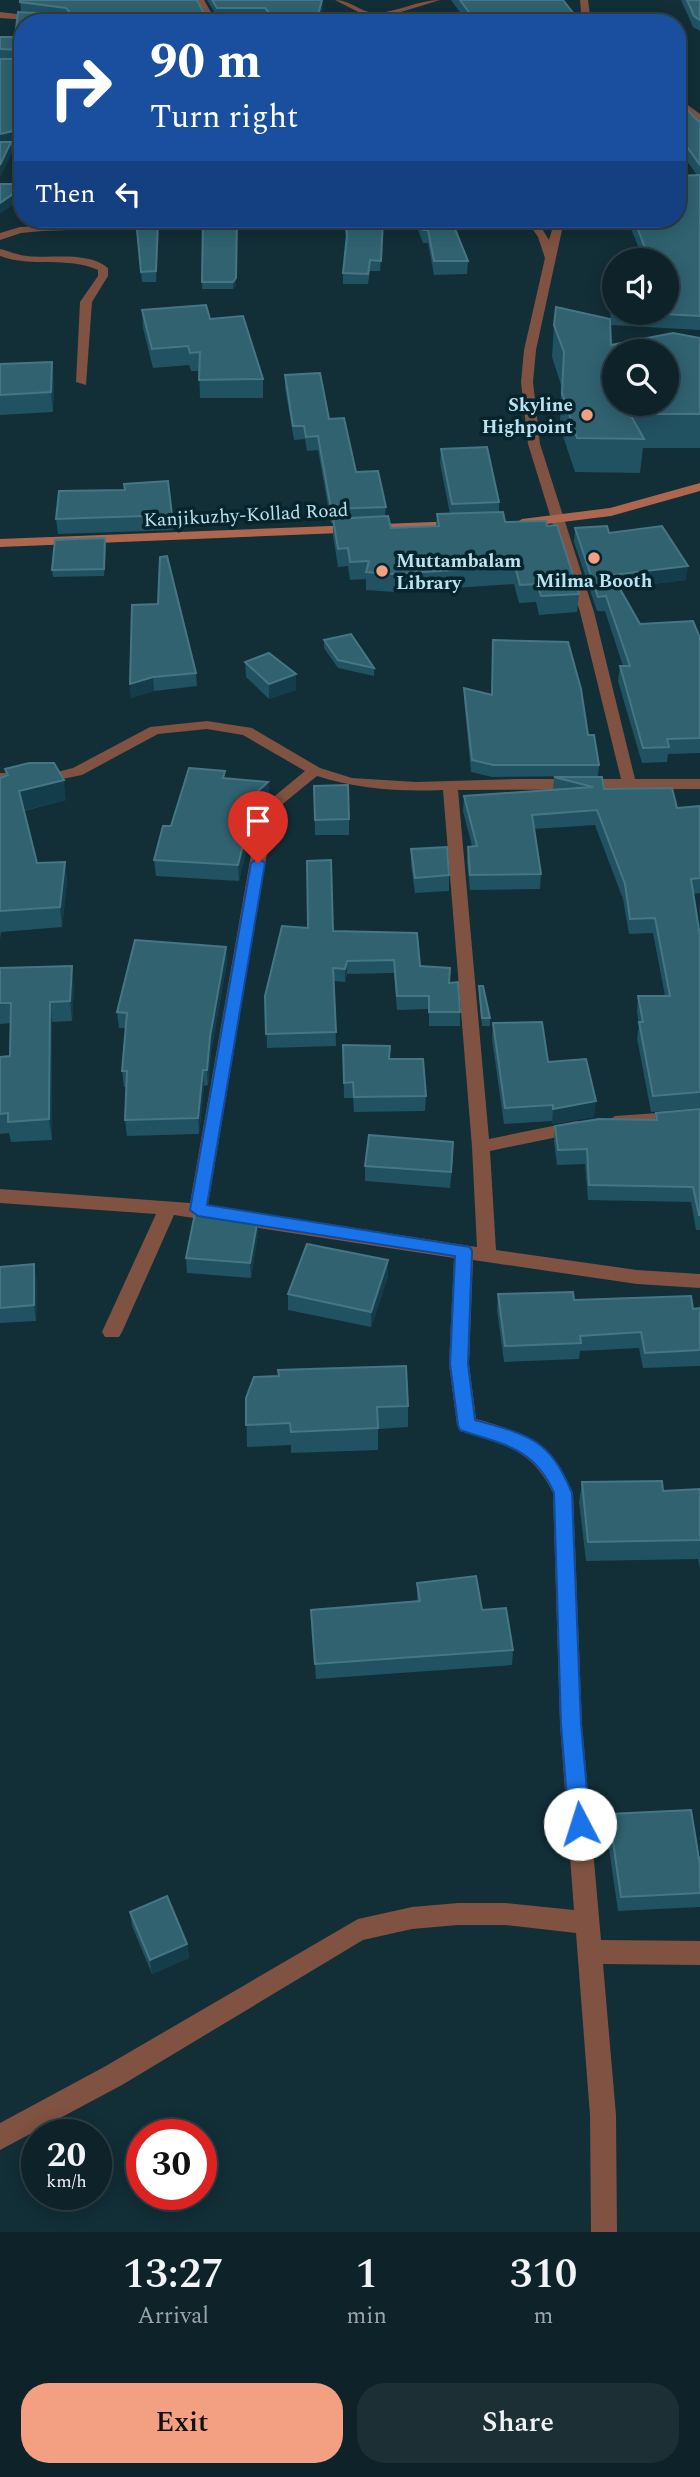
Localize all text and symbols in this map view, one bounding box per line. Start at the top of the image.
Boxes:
text: 90 m [150,25,261,100]
icon: right [35,42,126,133]
text: Turn right [150,93,298,142]
text: Then [35,174,95,214]
icon: left [109,175,147,213]
map controls [602,248,679,416]
button: sound [602,248,679,325]
button: search [602,339,679,416]
place label: Skyline Highpoint [482,391,573,442]
marker: Skyline Highpoint [579,407,595,423]
street label: Kanjikuzhy-Kollad Road [143,496,349,535]
place label: Muttambalam Library [396,547,521,598]
marker: Milma Booth [586,550,602,566]
marker: Muttambalam Library [374,563,390,579]
place label: Milma Booth [536,567,653,596]
pin [228,791,288,863]
icon: arrive [239,802,277,840]
position arrow [543,1787,617,1861]
speed limit sign: 30 [126,2119,217,2210]
text: 20 [47,2129,86,2182]
text: km/h [46,2168,87,2195]
text: 13:27 [123,2243,224,2306]
text: 1 [355,2243,378,2306]
text: 310 [510,2243,577,2306]
text: Arrival [137,2299,209,2334]
text: min [347,2299,387,2334]
text: m [534,2299,553,2334]
button: Exit [21,2383,343,2463]
button: Share [357,2383,679,2463]

